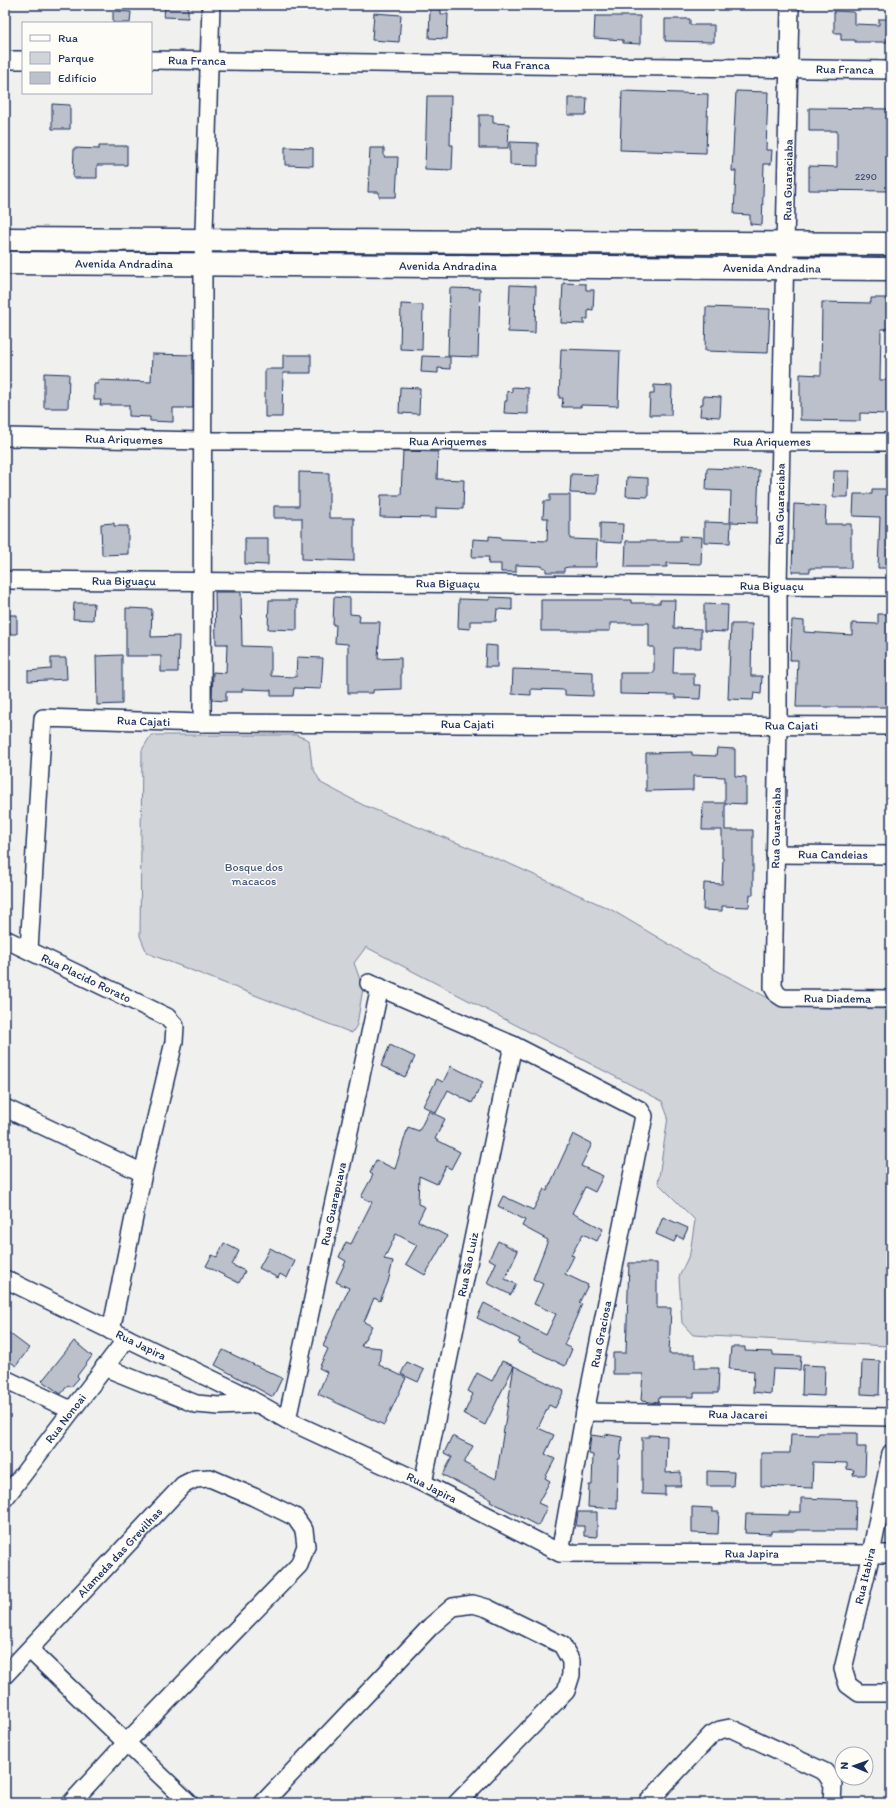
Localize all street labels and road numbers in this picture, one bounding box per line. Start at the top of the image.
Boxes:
street label: Rua Franca [168,53,227,68]
street label: Rua Franca [492,58,551,72]
street label: Rua Franca [816,62,875,77]
street label: Rua Guaraciaba [780,139,796,221]
street label: Avenida Andradina [75,256,174,271]
street label: Avenida Andradina [399,259,498,273]
street label: Avenida Andradina [723,261,822,276]
street label: Rua Ariquemes [85,432,163,447]
street label: Rua Ariquemes [409,434,487,448]
street label: Rua Ariquemes [733,435,811,449]
street label: Rua Guaraciaba [772,463,788,545]
street label: Rua Biguaçu [92,574,156,588]
street label: Rua Biguaçu [416,576,480,591]
street label: Rua Biguaçu [740,579,804,593]
street label: Rua Cajati [117,713,170,729]
street label: Rua Cajati [441,717,494,731]
street label: Rua Cajati [765,718,818,733]
street label: Rua Guaraciaba [768,787,784,869]
street label: Rua Candeias [798,847,868,862]
street label: Rua Placido Rorato [39,951,133,1006]
street label: Rua Diadema [804,991,872,1006]
street label: Rua Guarapuava [318,1161,349,1247]
street label: Rua São Luiz [454,1231,481,1298]
street label: Rua Graciosa [588,1299,615,1369]
street label: Rua Japira [113,1327,168,1363]
street label: Rua Nonoai [42,1391,89,1446]
street label: Rua Jacarei [708,1407,768,1422]
street label: Rua Japira [404,1469,459,1506]
street label: Alameda das Grevilhas [74,1505,165,1600]
street label: Rua Japira [725,1546,779,1561]
street label: Rua Itabira [852,1546,878,1606]

